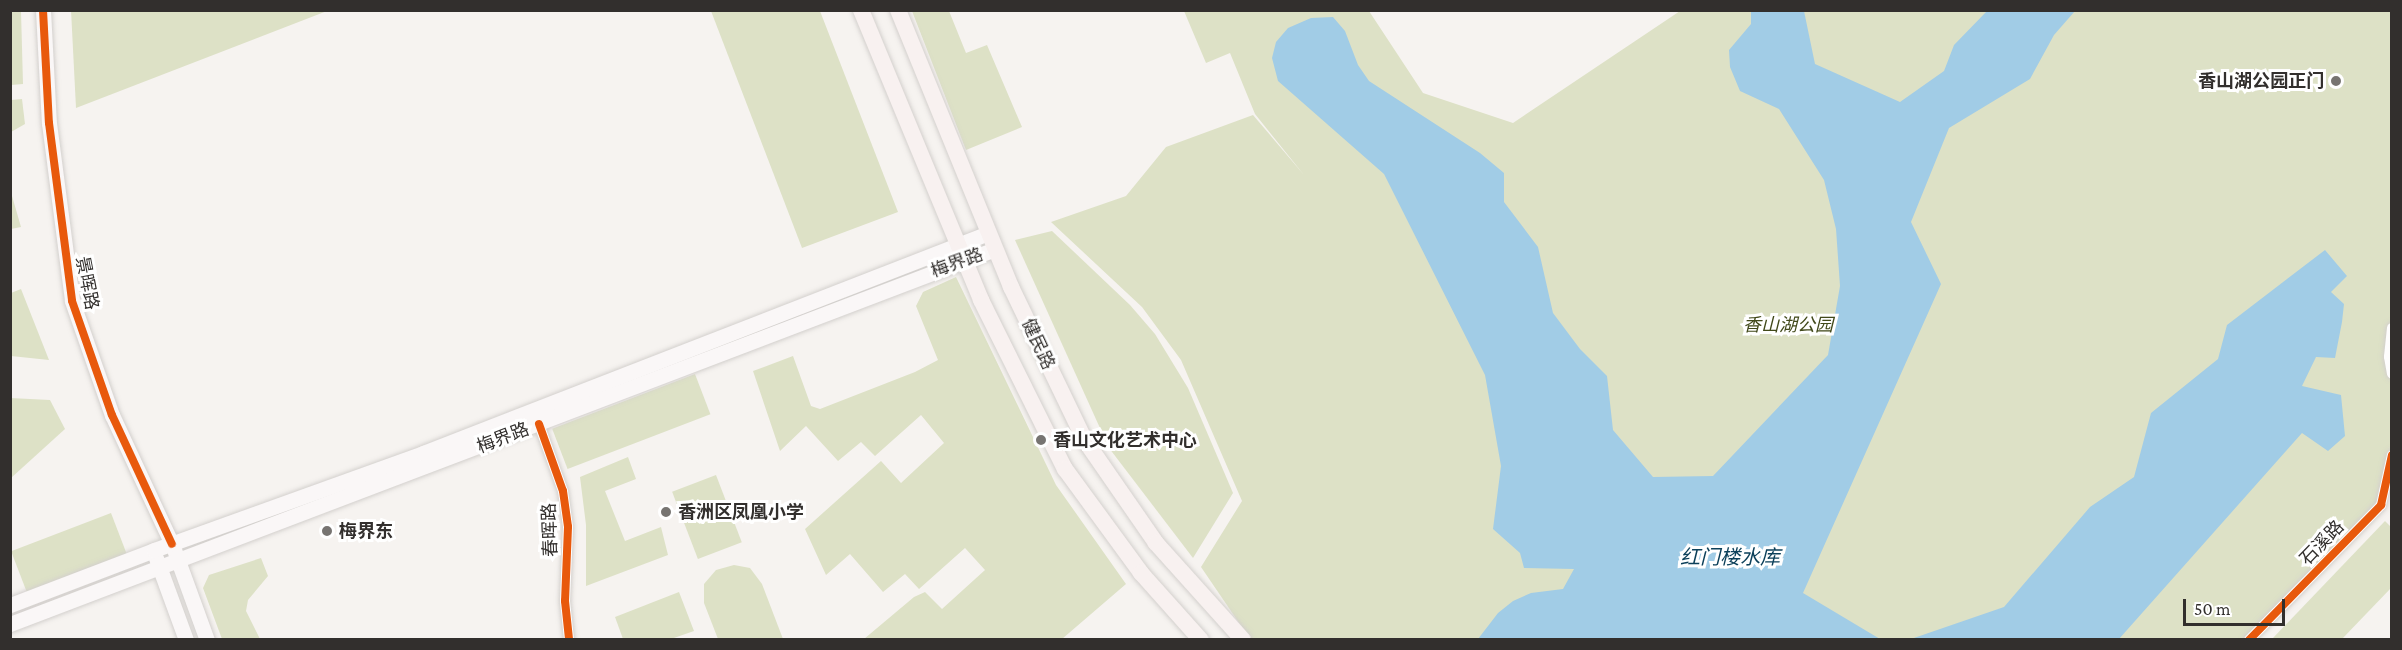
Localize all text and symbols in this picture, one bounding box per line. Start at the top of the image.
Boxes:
place label: 香山湖公园正门 [2198,70,2324,92]
marker: 香山湖公园正门 [2329,74,2343,88]
street label: 梅界路 [928,244,986,282]
street label: 景晖路 [71,254,103,312]
park label: 香山湖公园 [1743,314,1833,336]
street label: 健民路 [1017,315,1059,373]
street label: 梅界路 [474,418,532,458]
place label: 香山文化艺术中心 [1053,429,1197,451]
marker: 香山文化艺术中心 [1034,433,1048,447]
place label: 香洲区凤凰小学 [678,501,804,523]
street label: 春晖路 [538,503,562,557]
marker: 香洲区凤凰小学 [659,505,673,519]
street label: 石溪路 [2295,516,2349,570]
place label: 梅界东 [339,520,393,542]
marker: 梅界东 [320,524,334,538]
water label: 红门楼水库 [1680,545,1780,569]
scale bar [2186,587,2288,625]
text: 50 m [2194,599,2231,619]

